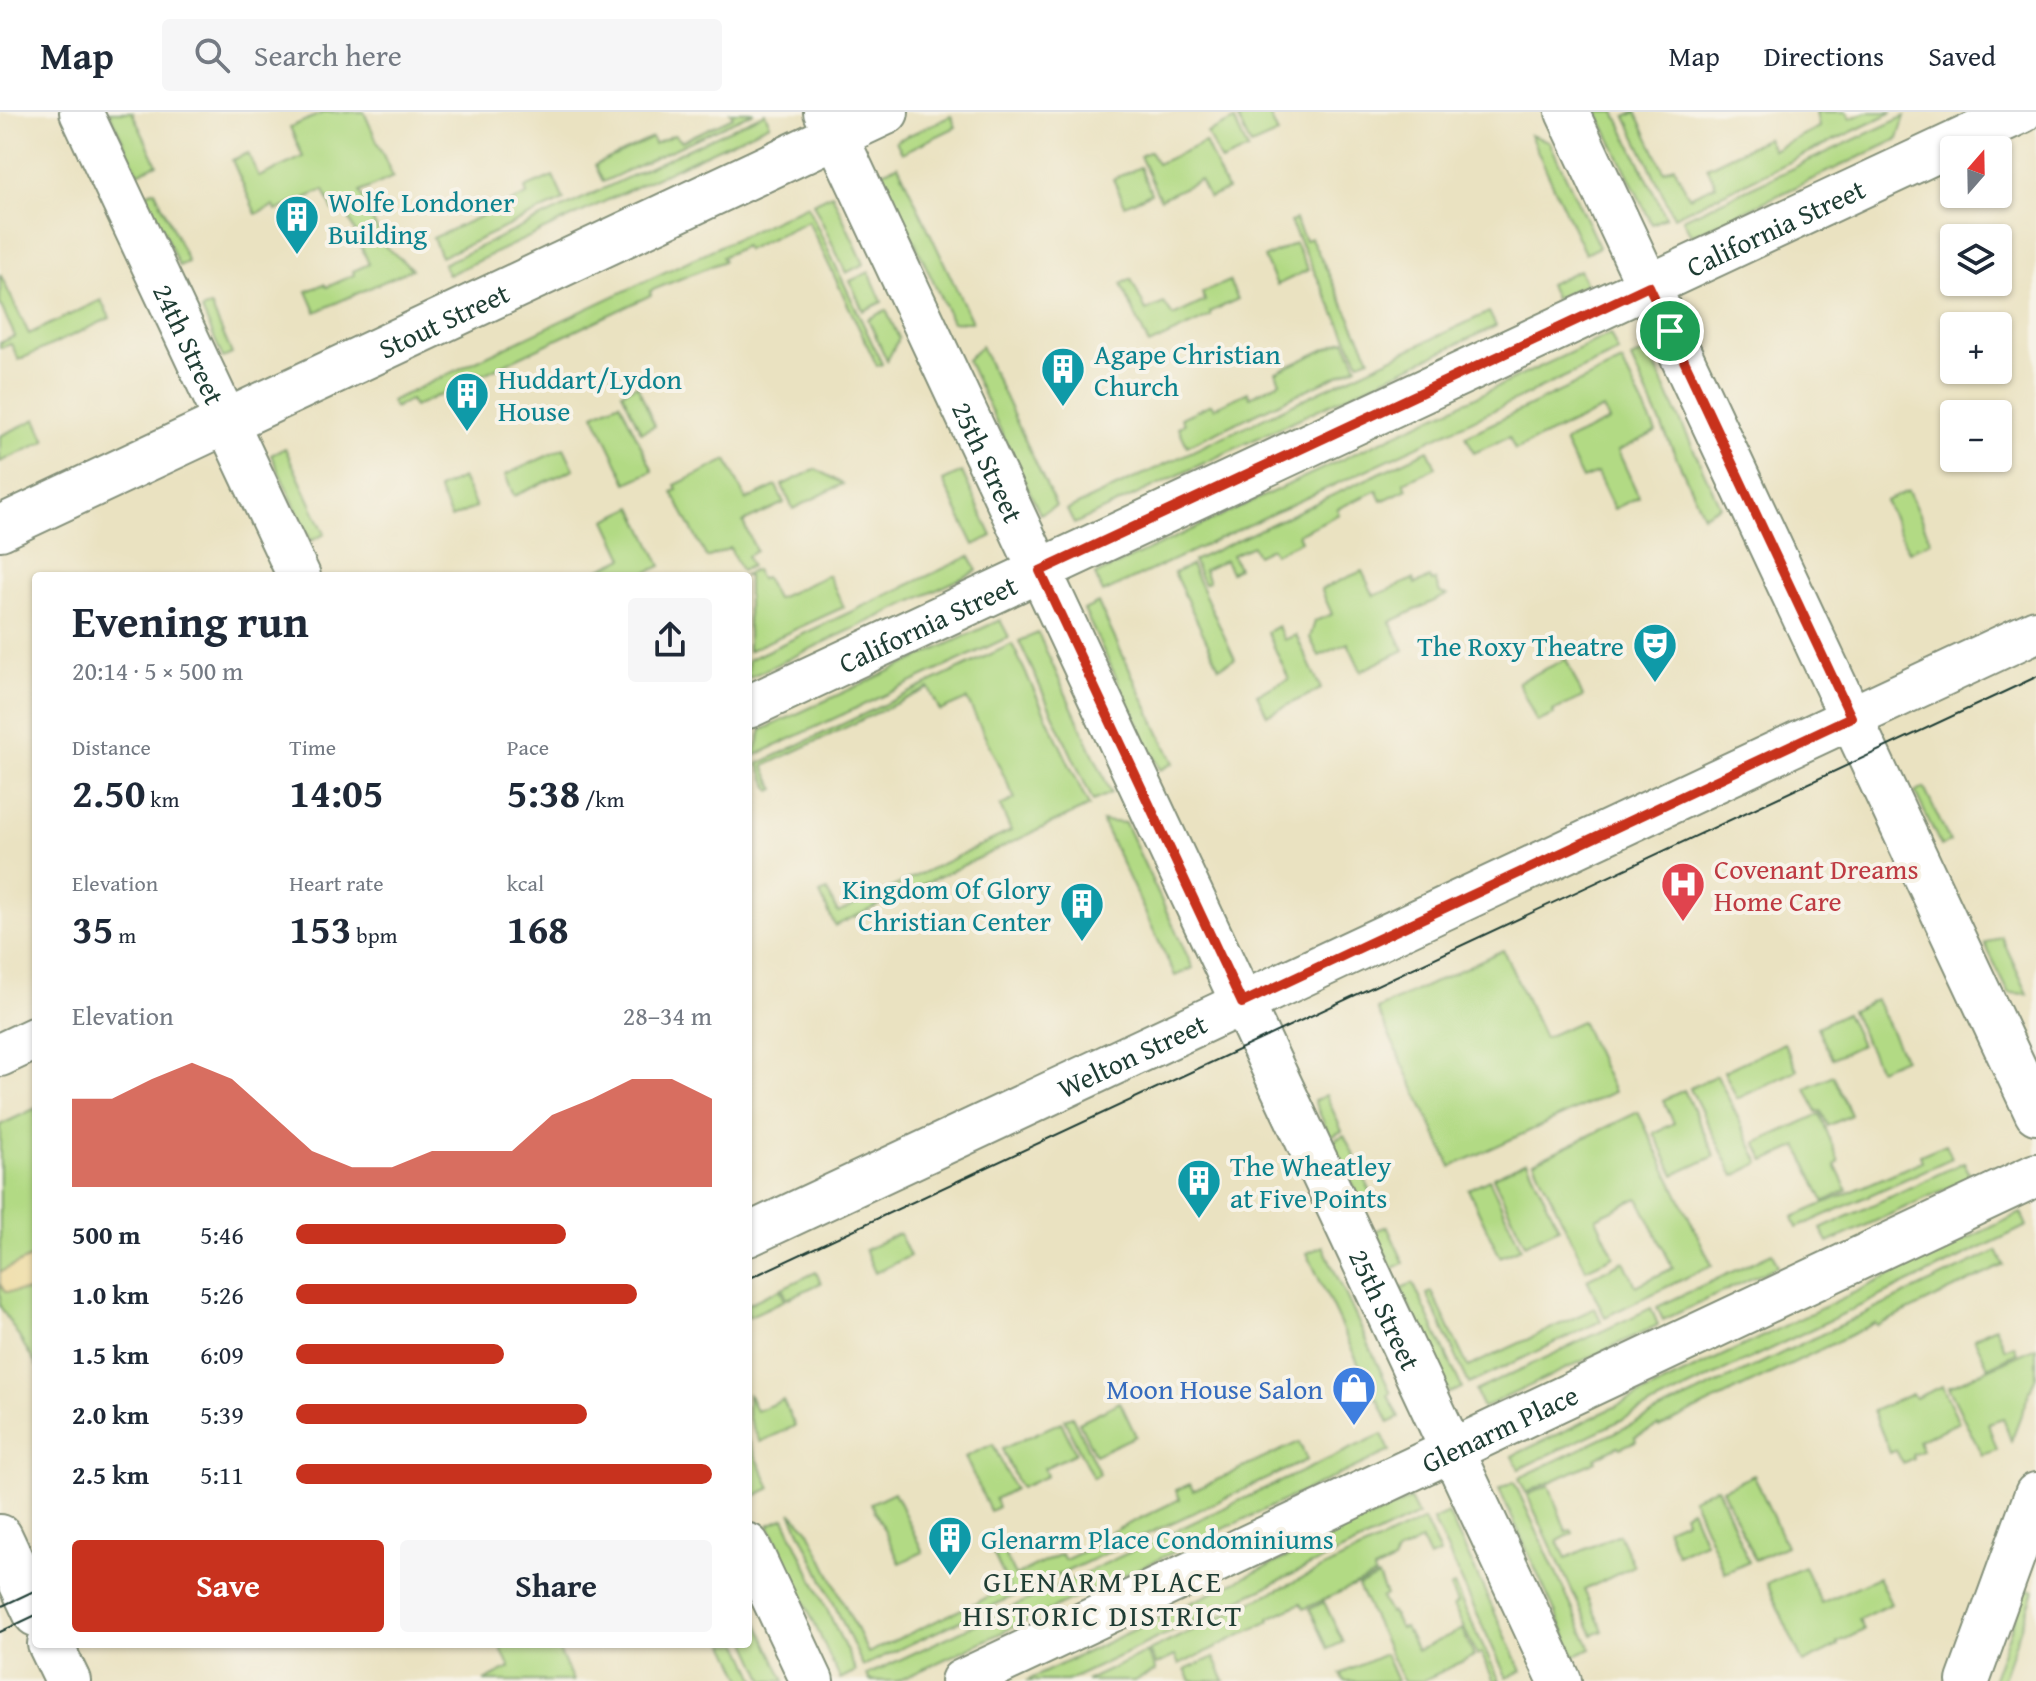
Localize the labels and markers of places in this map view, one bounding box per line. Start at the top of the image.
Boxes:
place label: Wolfe Londoner Building [328,181,515,254]
building icon: Wolfe Londoner Building [273,193,321,256]
pin [1636,297,1704,365]
place label: Agape Christian Church [1094,333,1281,406]
building icon: Agape Christian Church [1039,345,1087,408]
place label: Huddart/Lydon House [498,358,682,431]
building icon: Huddart/Lydon House [443,370,491,433]
theatre icon: The Roxy Theatre [1631,621,1679,684]
place label: The Roxy Theatre [1417,625,1624,666]
place label: Covenant Dreams Home Care [1714,848,1919,921]
hospital icon: Covenant Dreams Home Care [1659,860,1707,923]
place label: Kingdom Of Glory Christian Center [842,868,1051,941]
building icon: Kingdom Of Glory Christian Center [1058,880,1106,943]
place label: The Wheatley at Five Points [1230,1145,1392,1218]
building icon: The Wheatley at Five Points [1175,1157,1223,1220]
shop icon: Moon House Salon [1330,1364,1378,1427]
place label: Moon House Salon [1106,1368,1323,1409]
building icon: Glenarm Place Condominiums [926,1514,974,1577]
place label: Glenarm Place Condominiums [981,1518,1334,1559]

